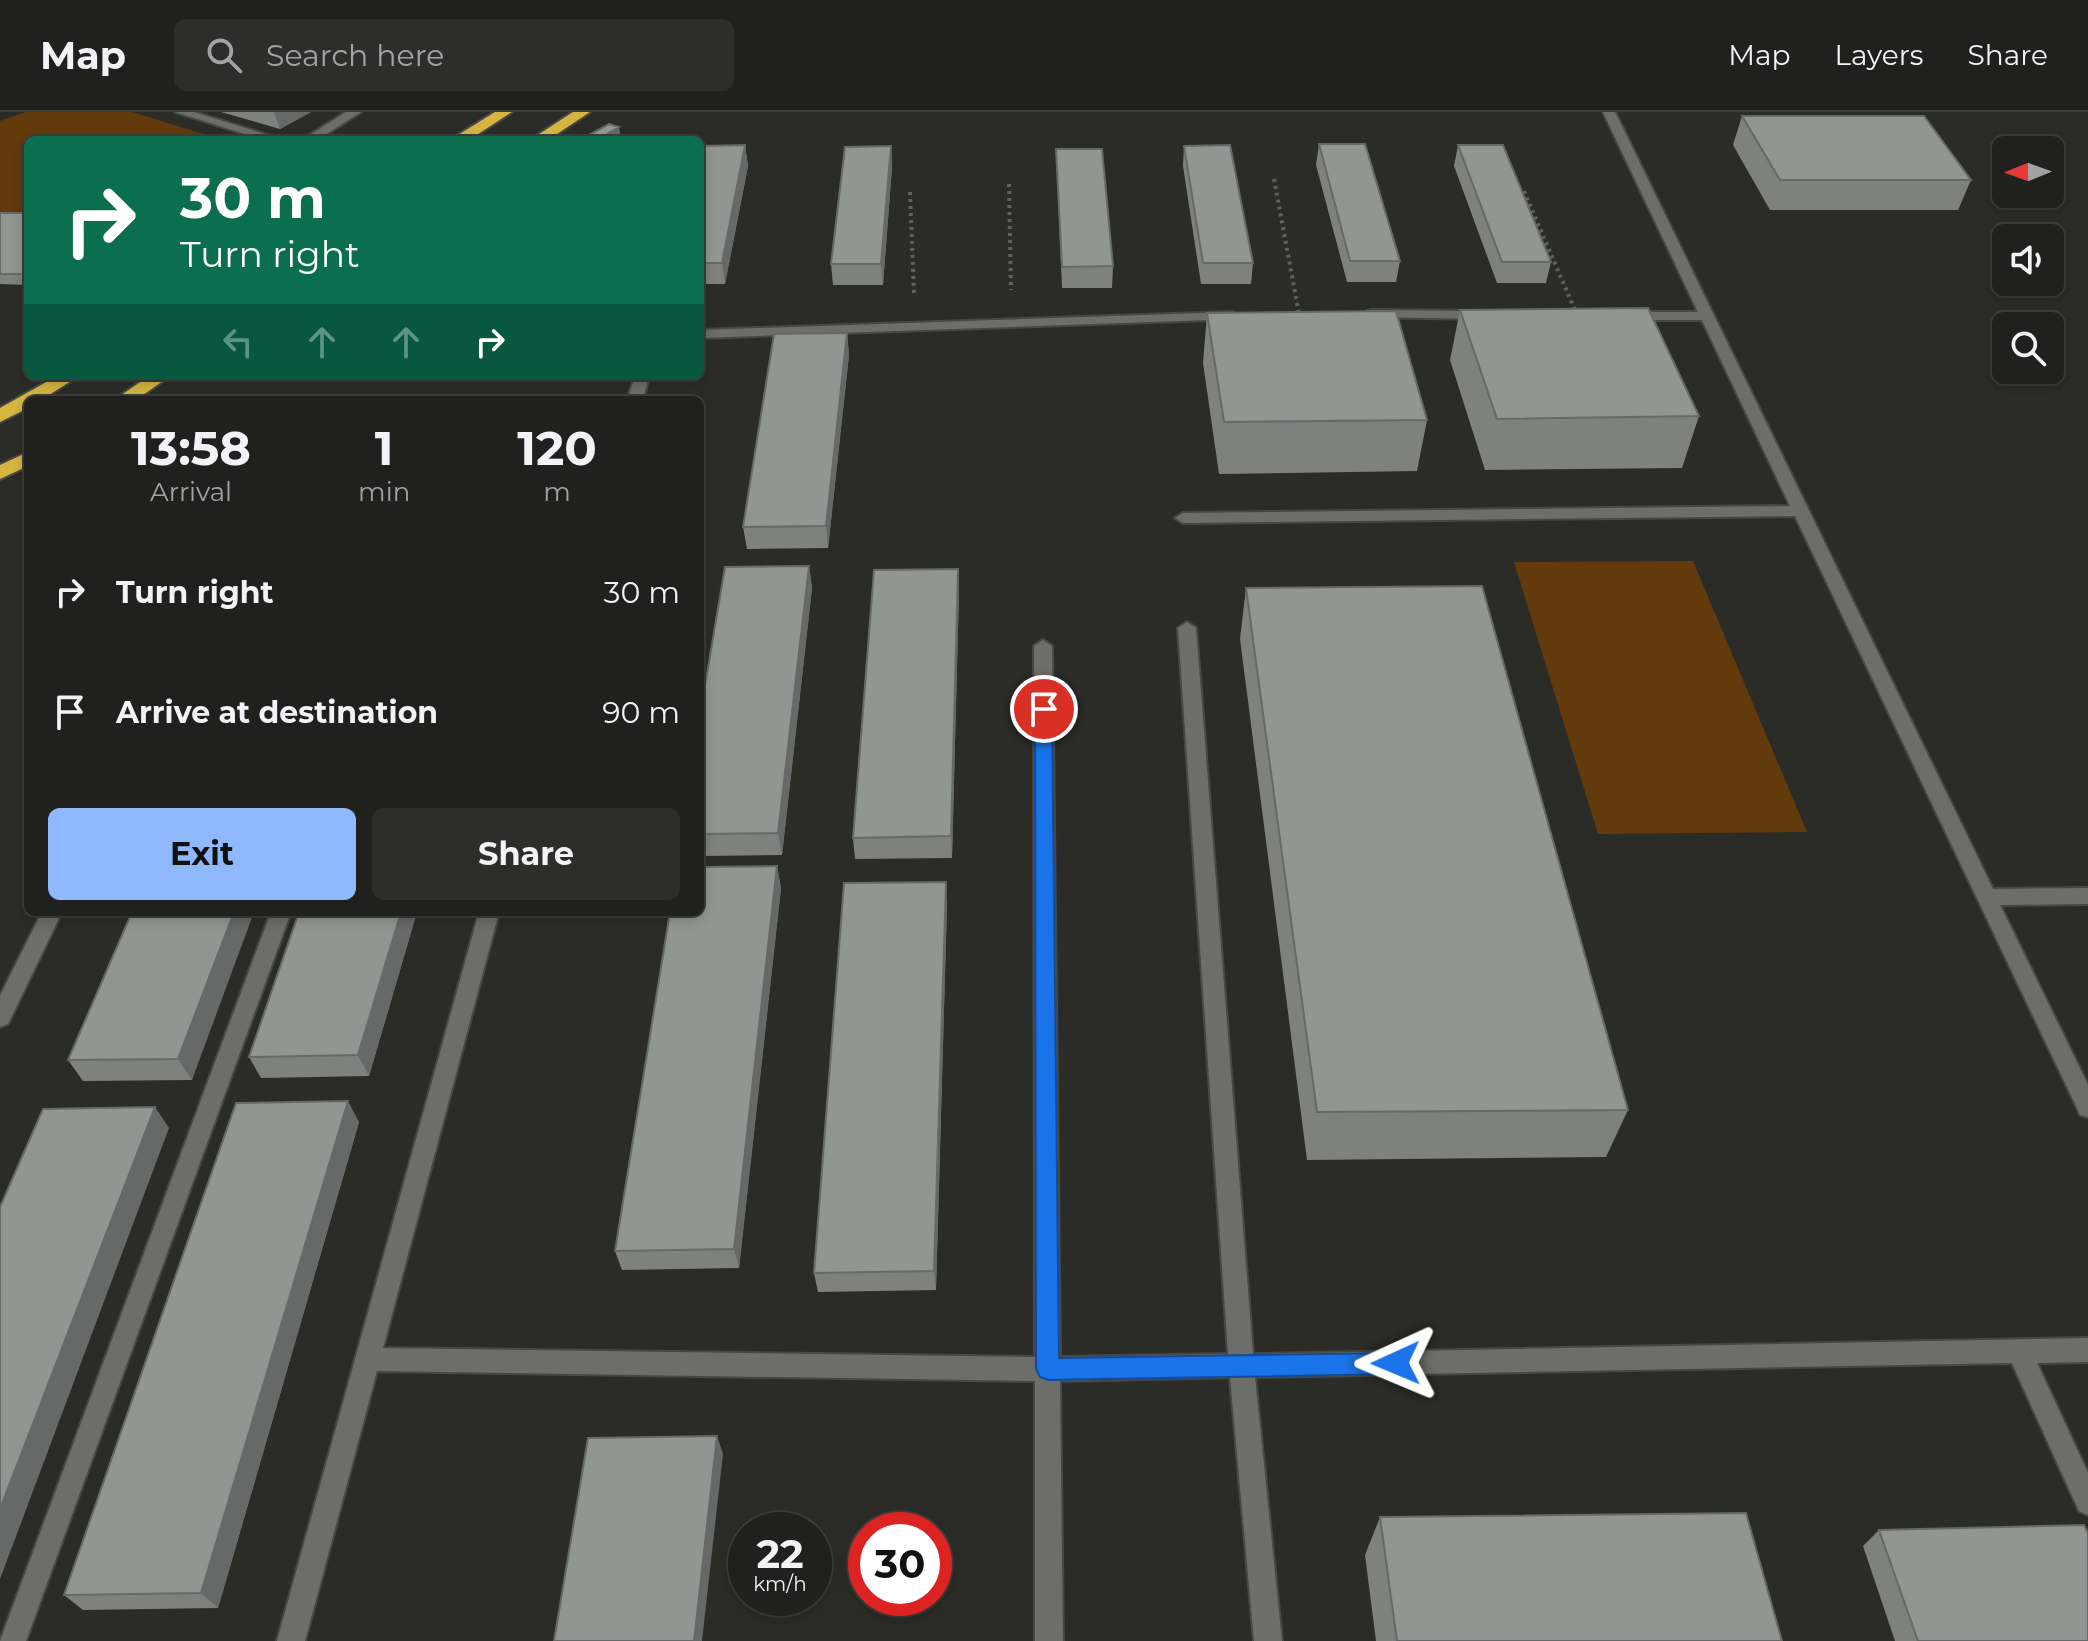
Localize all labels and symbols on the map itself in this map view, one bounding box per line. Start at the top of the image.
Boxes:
north arrow [1992,136,2064,208]
pin [1010,675,1078,743]
position arrow [1354,1321,1438,1405]
speed limit sign: 30 [848,1512,952,1616]

